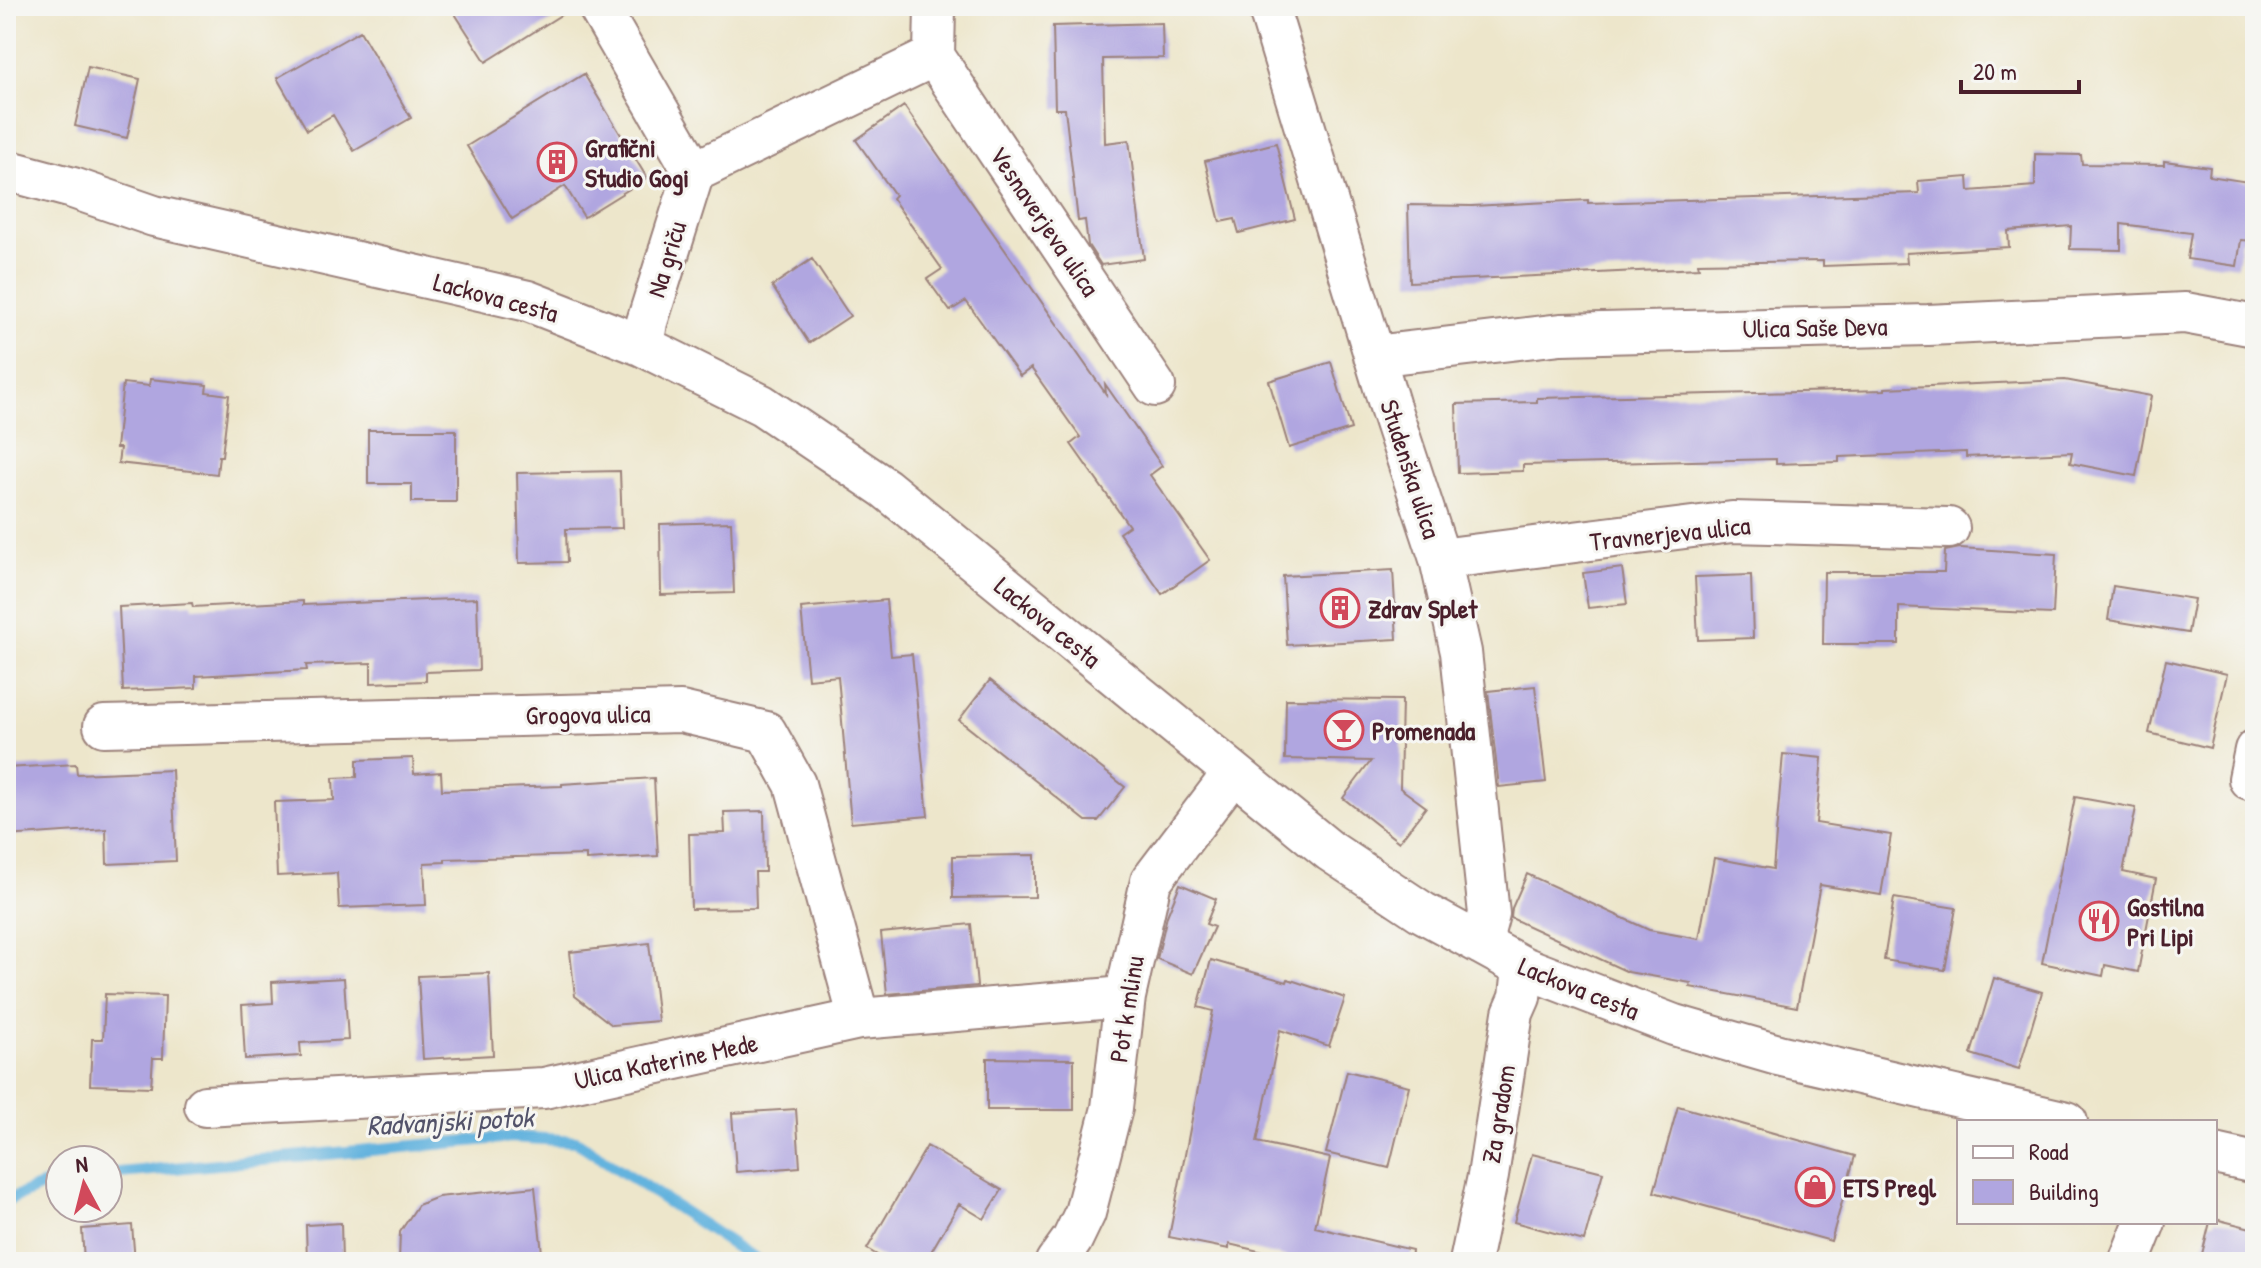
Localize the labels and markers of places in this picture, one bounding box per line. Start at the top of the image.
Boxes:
place label: Grafični Studio Gogi [585,130,689,196]
building icon: Grafični Studio Gogi [536,141,578,183]
building icon: Zdrav Splet [1319,587,1361,629]
place label: Zdrav Splet [1368,591,1478,627]
bar icon: Promenada [1323,709,1365,751]
place label: Promenada [1372,713,1476,748]
place label: Gostilna Pri Lipi [2127,889,2204,955]
restaurant icon: Gostilna Pri Lipi [2078,900,2120,942]
shop icon: ETS Pregl [1794,1166,1836,1208]
place label: ETS Pregl [1843,1170,1937,1206]

